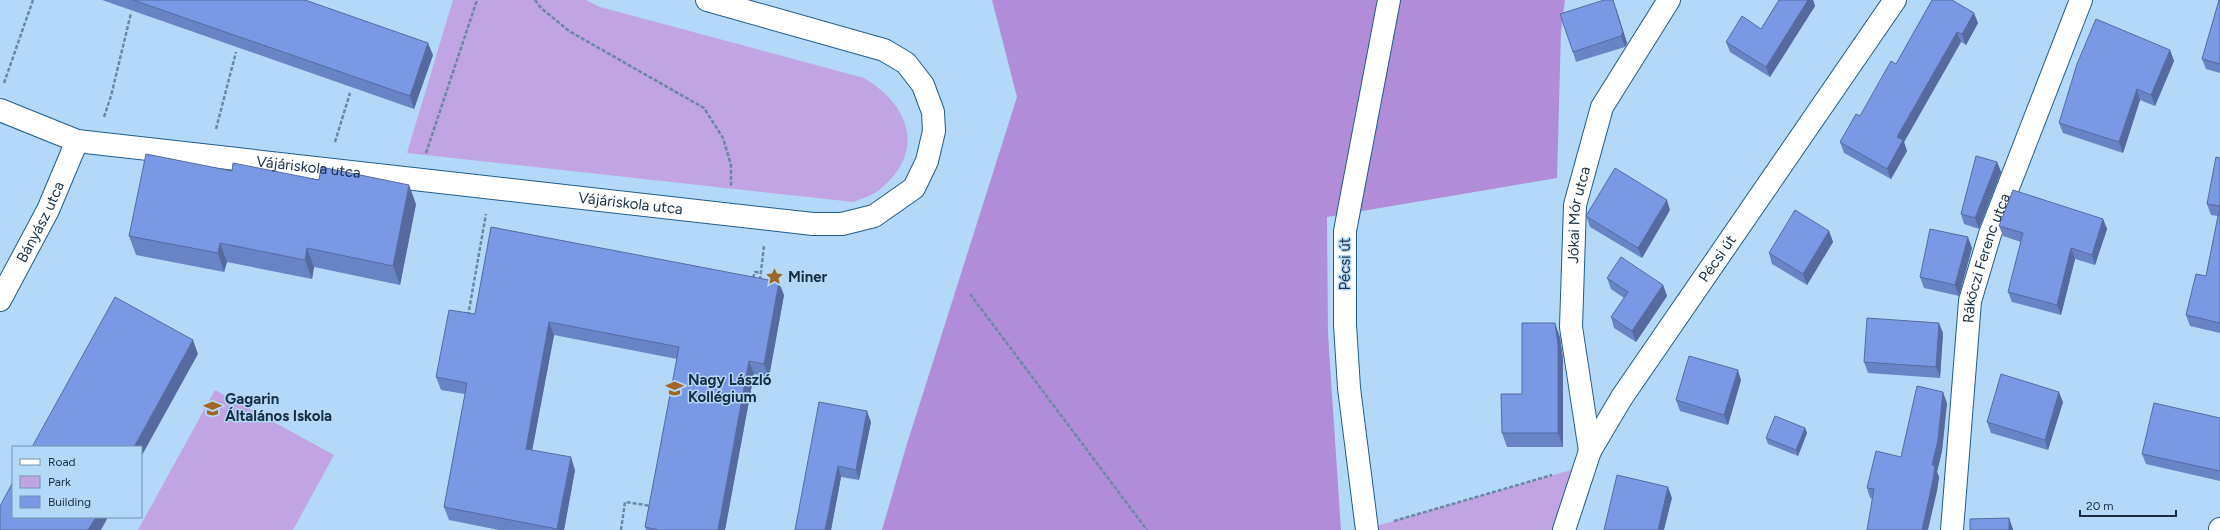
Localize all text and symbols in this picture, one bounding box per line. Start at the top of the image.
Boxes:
street label: Vájáriskola utca [255,152,362,182]
street label: Jókai Mór utca [1564,164,1594,264]
street label: Bányász utca [13,179,68,266]
street label: Vájáriskola utca [577,189,684,218]
street label: Rákóczi Ferenc utca [1959,191,2014,324]
street label: Pécsi út [1695,231,1740,286]
street label: Pécsi út [1336,237,1354,291]
place icon: Miner [765,267,785,287]
place label: Miner [788,268,828,286]
place label: Nagy László Kollégium [688,371,772,406]
school or university icon: Nagy László Kollégium [665,379,685,399]
place label: Gagarin Általános Iskola [225,390,332,425]
school or university icon: Gagarin Általános Iskola [202,398,222,418]
legend [12,446,142,518]
text: Road [48,455,76,469]
text: Park [48,475,71,489]
scale bar [2080,492,2176,518]
text: Building [48,495,91,509]
text: 20 m [2086,499,2114,513]

